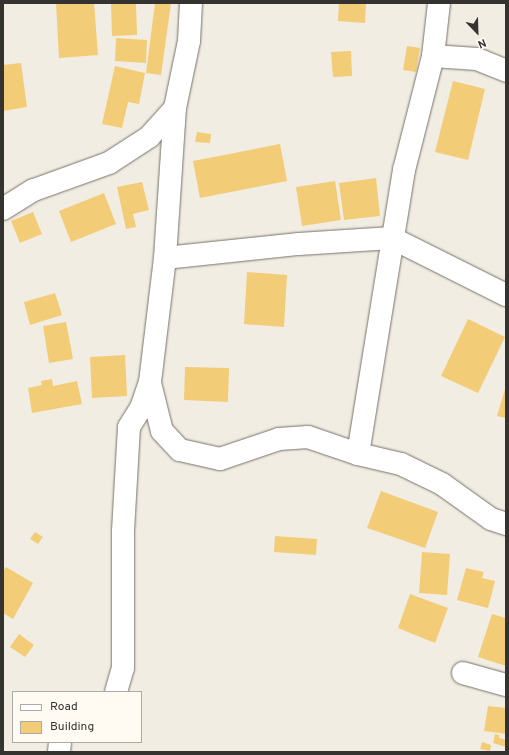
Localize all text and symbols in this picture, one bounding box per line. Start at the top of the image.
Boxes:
north arrow [457,12,497,52]
text: N [475,35,488,51]
legend [12,691,142,743]
text: Road [50,699,78,715]
text: Building [50,719,94,735]

